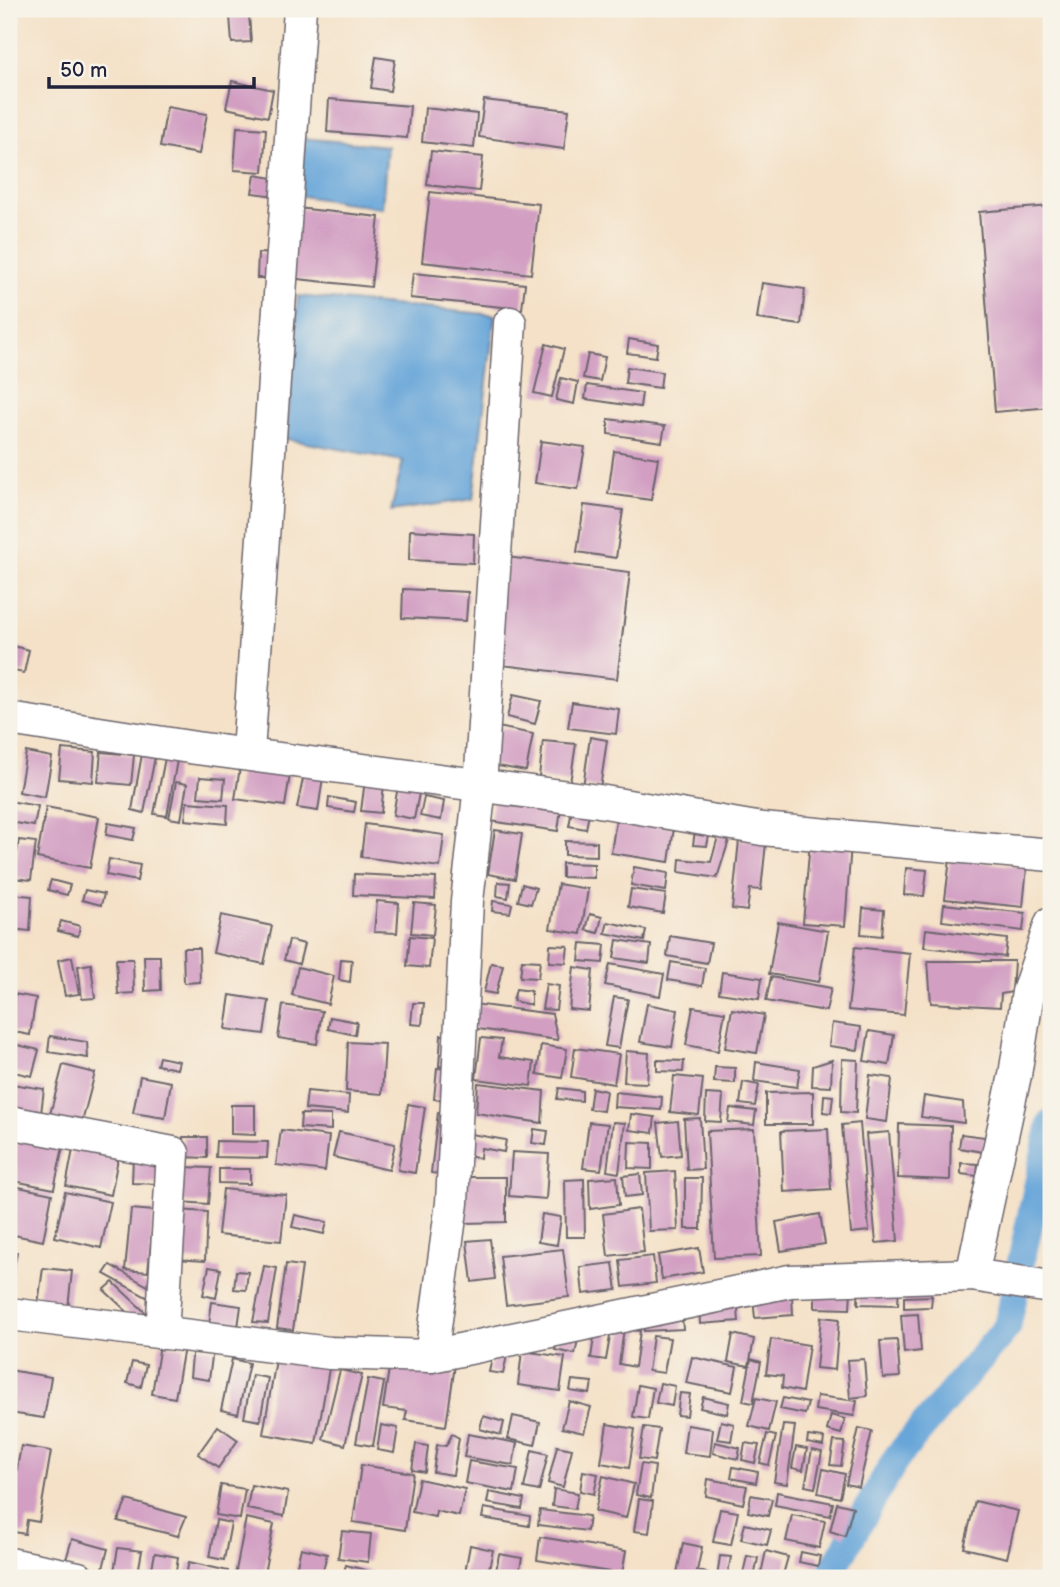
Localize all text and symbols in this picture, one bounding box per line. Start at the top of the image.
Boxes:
scale bar [49,46,254,90]
text: 50 m [60,58,107,83]

